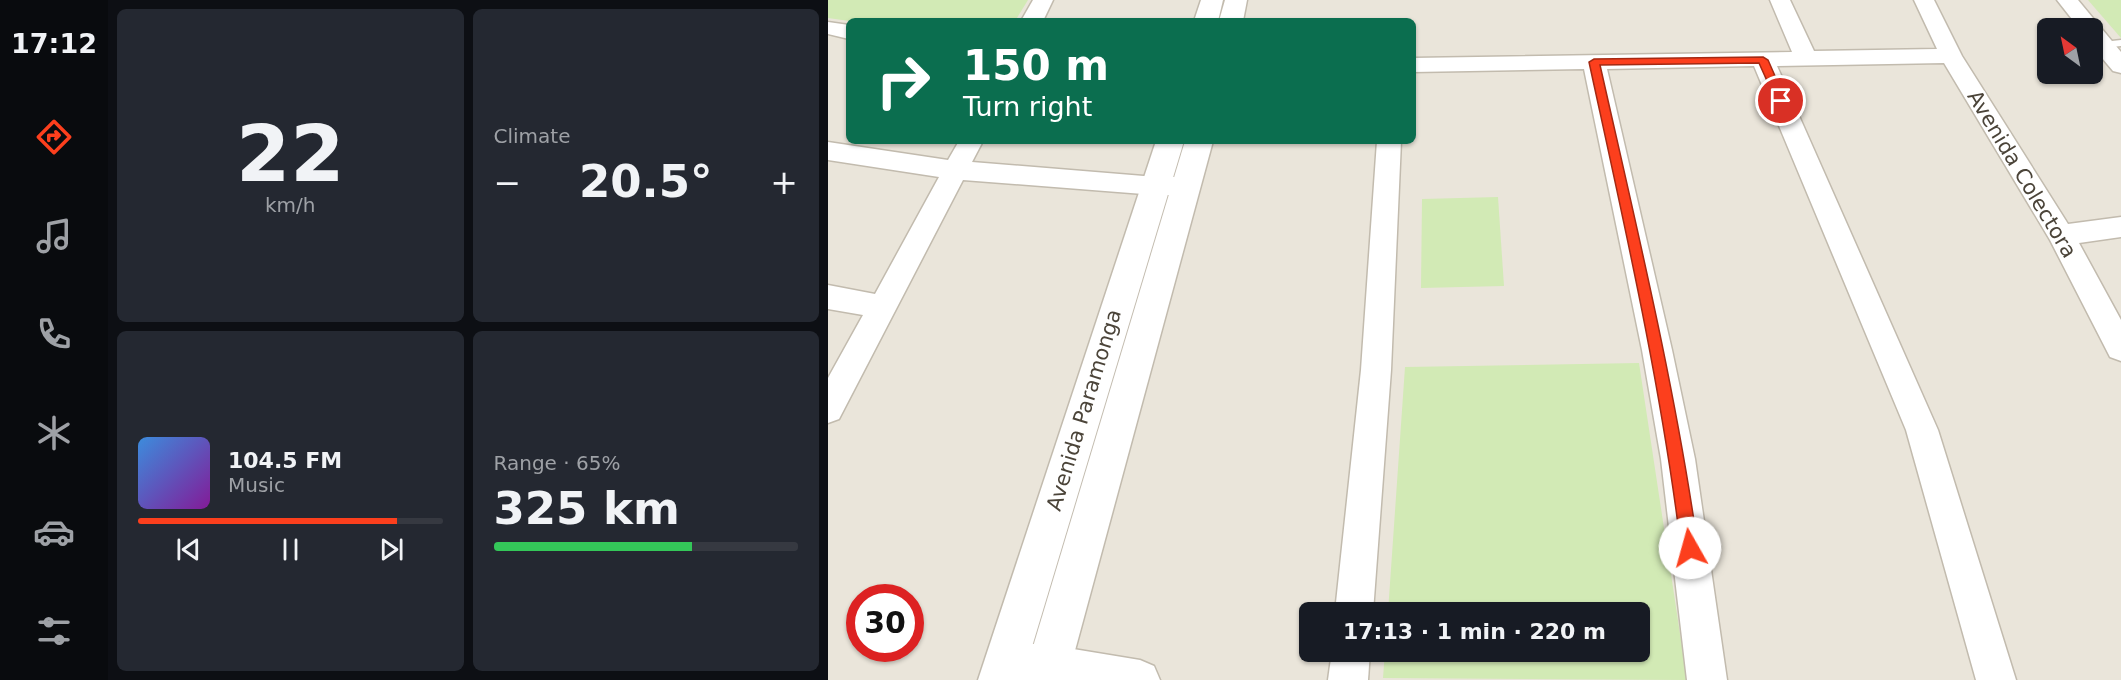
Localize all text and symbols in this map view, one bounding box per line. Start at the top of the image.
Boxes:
north arrow [2037,18,2103,84]
map controls [2037,18,2103,84]
text: 17:12 [11,28,97,59]
text: 150 m [963,41,1109,90]
icon: right [864,42,942,120]
pin [1755,75,1806,126]
icon: arrive [1764,84,1797,117]
street label: Avenida Colectora [1963,86,2081,262]
text: Turn right [963,91,1092,122]
text: 22 [236,109,345,199]
icon: directions [33,116,75,158]
text: Climate [494,124,570,148]
text: 20.5° [579,155,713,208]
text: − [494,163,521,202]
text: + [770,163,798,202]
text: km/h [265,193,315,217]
icon: music [33,215,75,257]
street label: Avenida Paramonga [1042,306,1126,514]
icon: phone [33,313,75,355]
icon: climate [33,412,75,454]
text: 104.5 FM [228,448,342,473]
text: Range · 65% [494,451,620,475]
text: Music [228,473,285,497]
text: 325 km [494,482,680,535]
icon: car [33,511,75,553]
position arrow [1658,516,1722,580]
icon: previous [172,533,205,566]
icon: pause [274,533,307,566]
icon: next [375,533,408,566]
speed limit sign: 30 [846,584,924,662]
icon: filters [33,610,75,652]
text: 17:13 · 1 min · 220 m [1343,619,1606,644]

